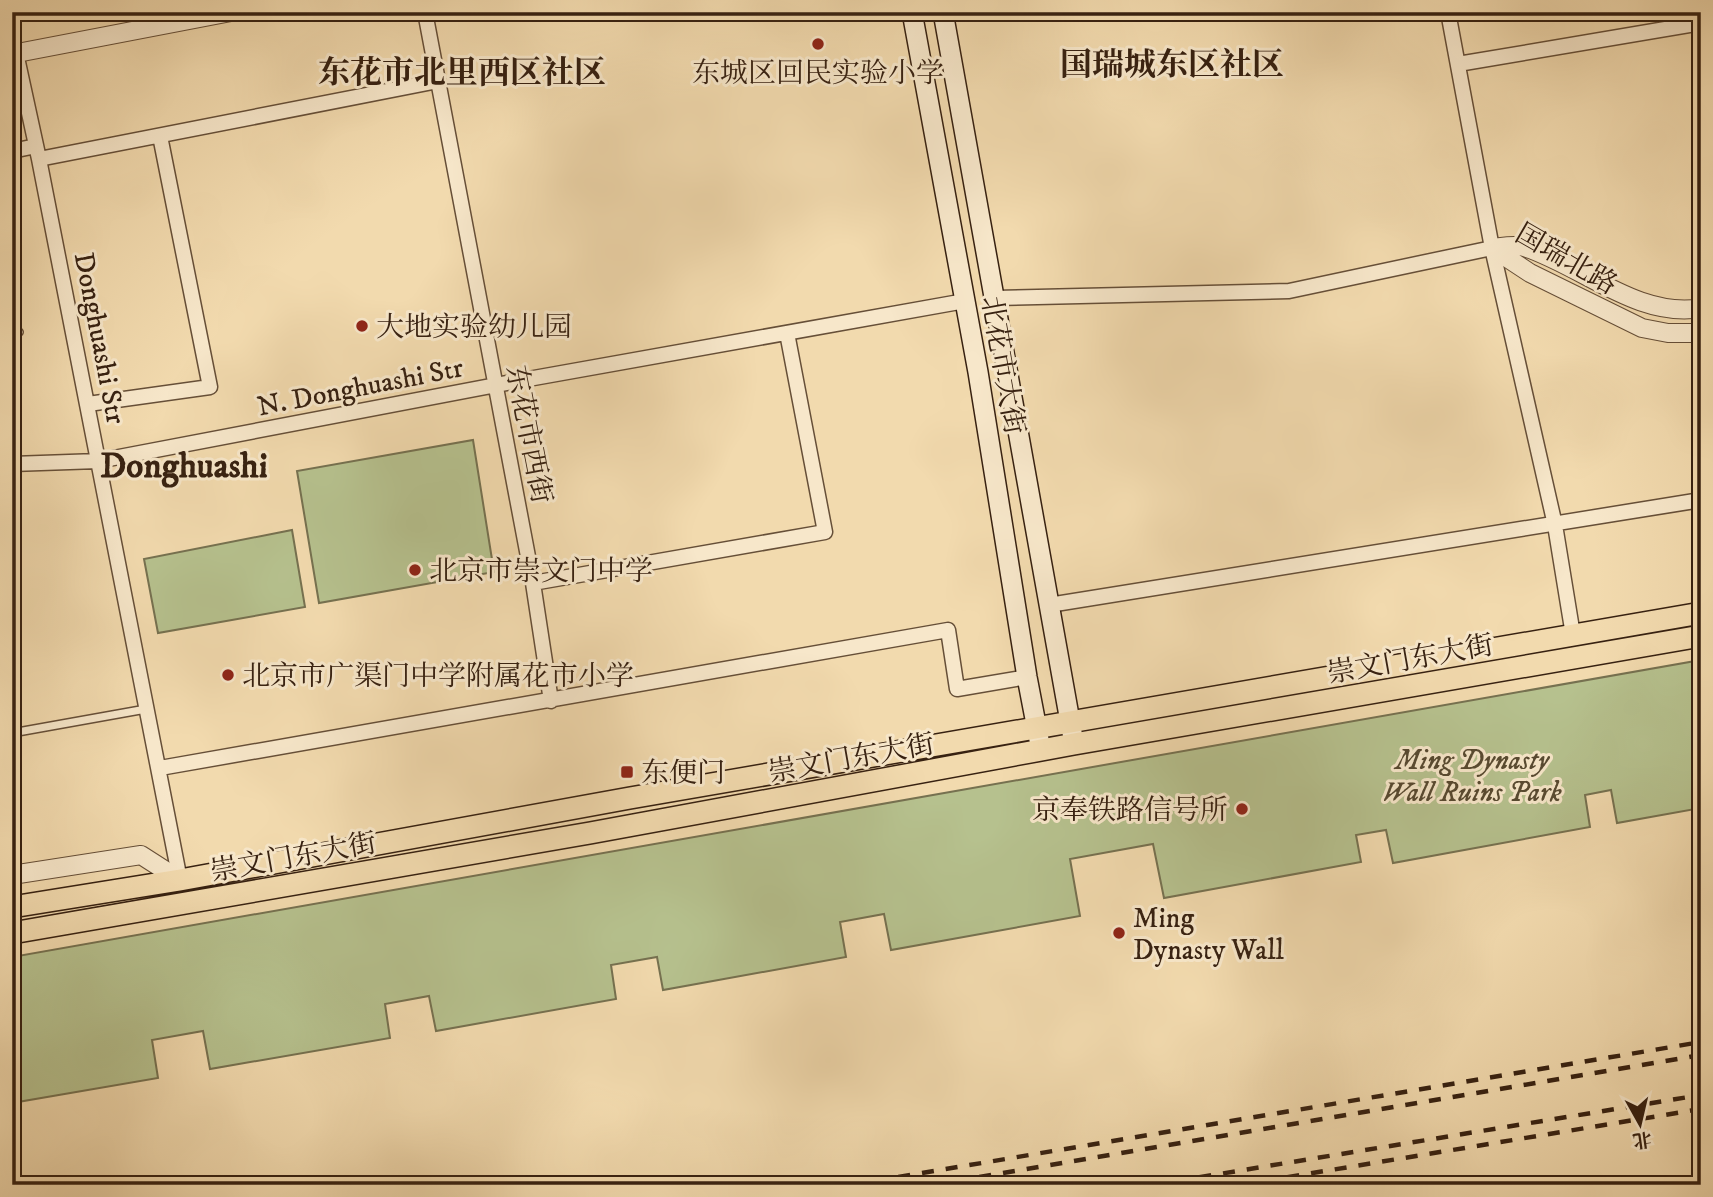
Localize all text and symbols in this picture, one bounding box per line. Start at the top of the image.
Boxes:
marker: 东城区回民实验小学 [810,36,826,52]
district label: 国瑞城东区社区 [1060,46,1284,86]
district label: 东花市北里西区社区 [318,54,606,94]
place label: 东城区回民实验小学 [692,56,944,91]
street label: 国瑞北路 [1509,216,1624,302]
street label: Donghuashi Str [66,250,133,428]
street label: 北花市大街 [973,293,1032,437]
place label: 大地实验幼儿园 [376,310,572,345]
marker: 大地实验幼儿园 [354,318,370,334]
street label: N. Donghuashi Str [254,350,467,425]
street label: 东花市西街 [498,362,559,506]
district label: Donghuashi [100,445,268,489]
place label: 北京市崇文门中学 [429,554,653,589]
marker: 北京市崇文门中学 [407,562,423,578]
street label: 崇文门东大街 [1324,628,1496,691]
place label: 北京市广渠门中学附属花市小学 [242,659,634,694]
marker: 北京市广渠门中学附属花市小学 [220,667,236,683]
street label: 崇文门东大街 [765,727,937,790]
park label: Ming Dynasty Wall Ruins Park [1382,743,1562,810]
place label: 东便门 [641,756,725,791]
marker: 东便门 [619,764,635,780]
place label: 京奉铁路信号所 [1032,793,1228,828]
marker: 京奉铁路信号所 [1234,801,1250,817]
street label: 崇文门东大街 [207,826,379,889]
place label: Ming Dynasty Wall [1133,901,1285,968]
marker: Ming Dynasty Wall [1111,925,1127,941]
north arrow [1604,1088,1674,1158]
text: 北 [1631,1127,1653,1152]

